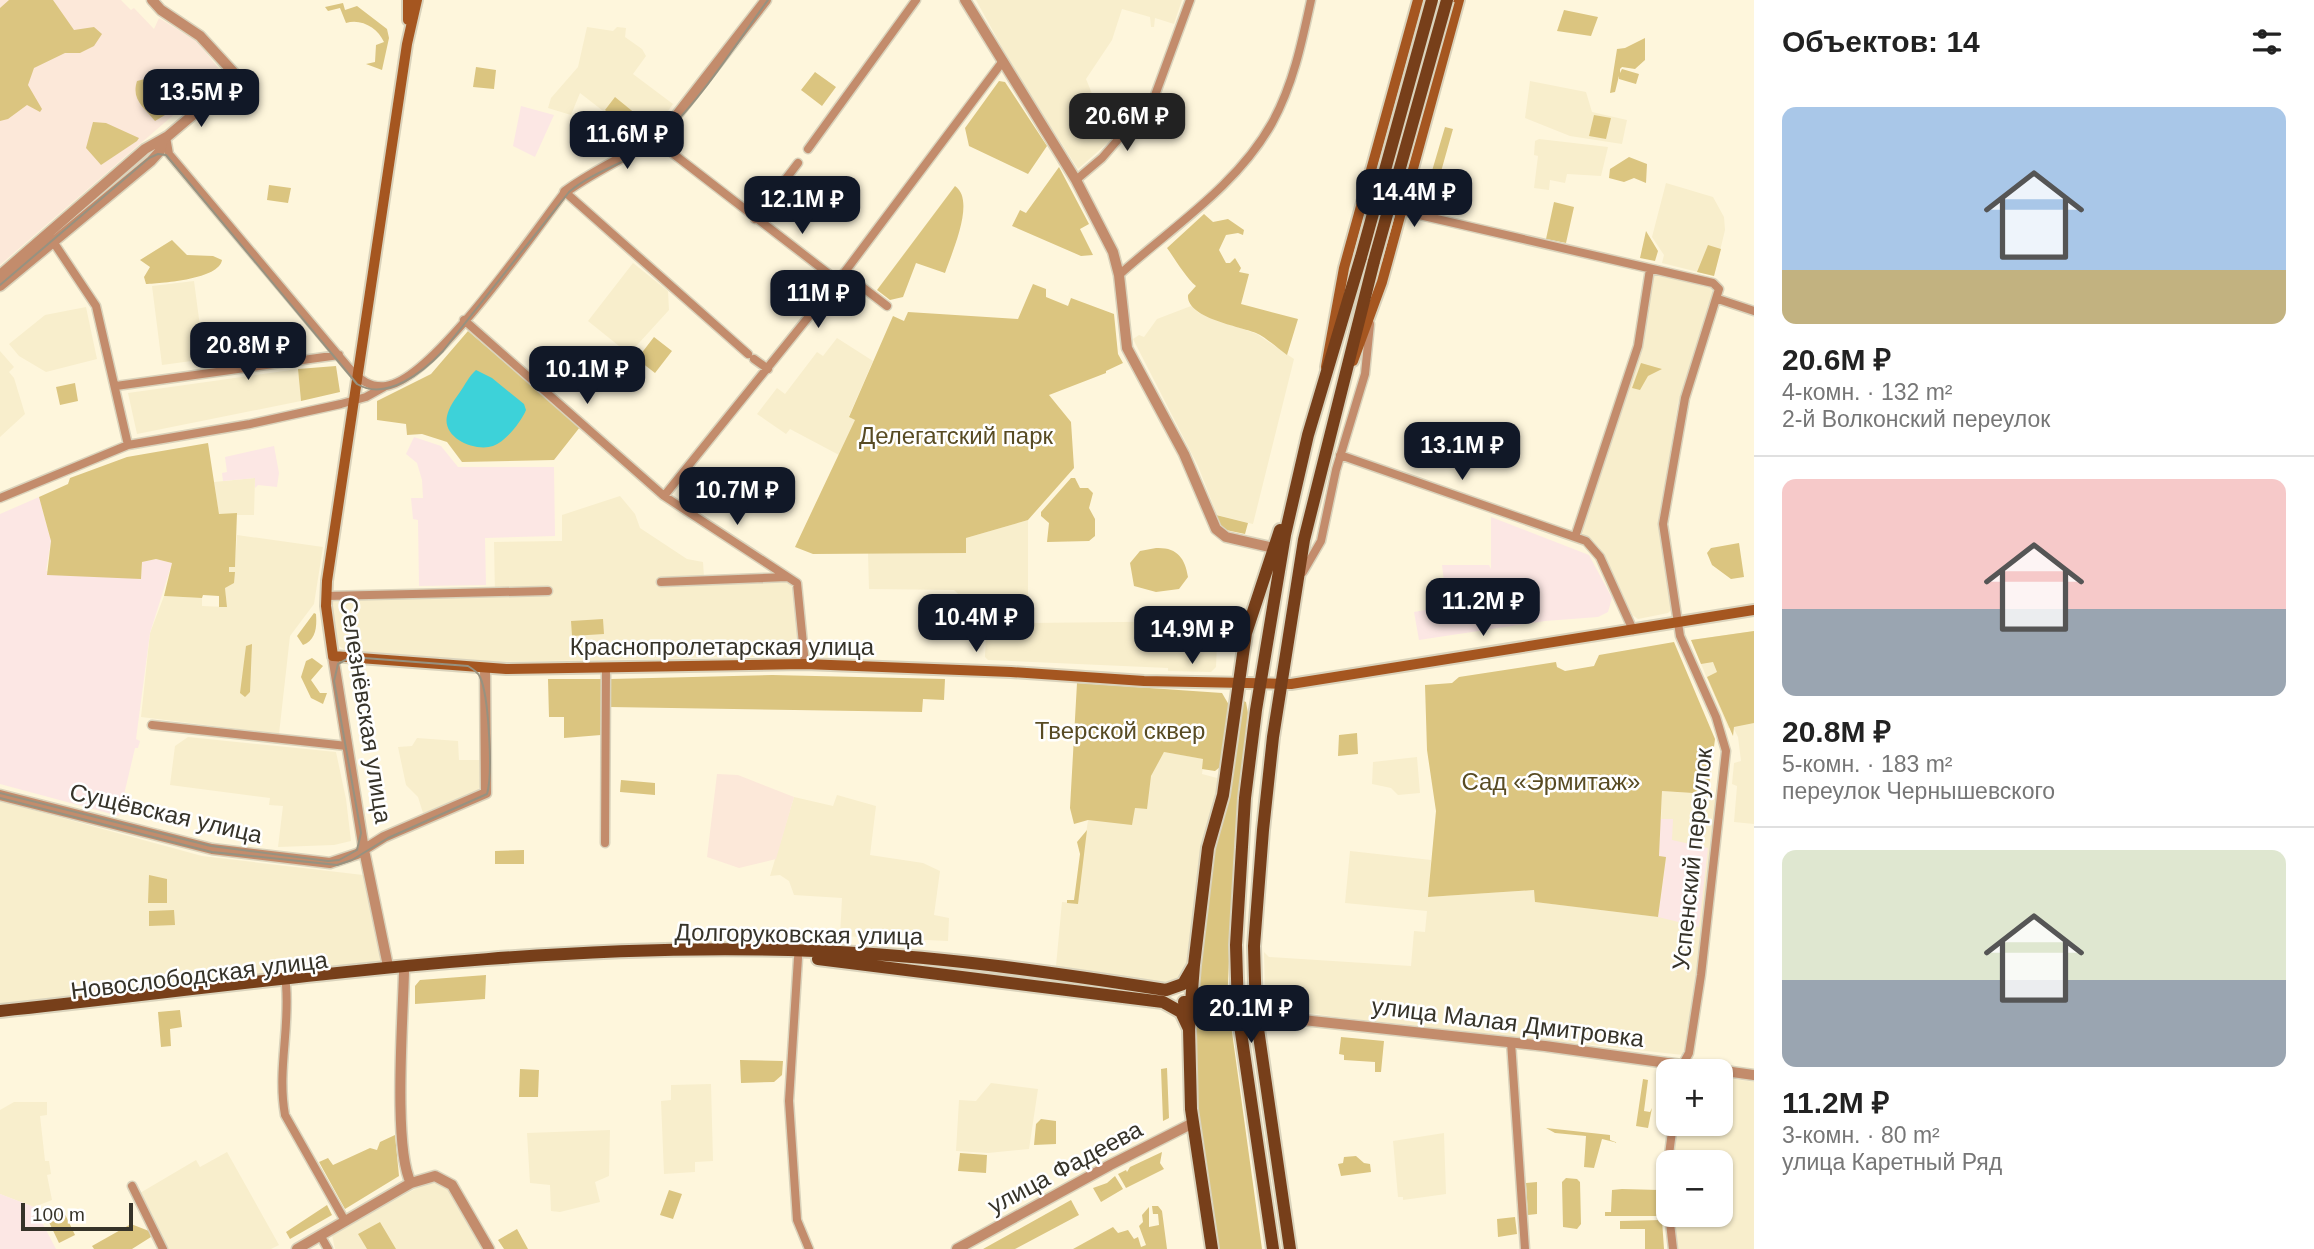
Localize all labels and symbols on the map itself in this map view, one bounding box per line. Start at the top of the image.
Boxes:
pin: 13.5M ₽ [136,69,266,129]
pin: 20.6M ₽ [1062,94,1192,153]
pin: 11.6M ₽ [562,111,692,171]
pin: 14.4M ₽ [1349,170,1479,229]
pin: 12.1M ₽ [737,176,867,236]
pin: 11M ₽ [769,270,867,330]
pin: 20.8M ₽ [183,322,313,382]
pin: 10.1M ₽ [522,346,652,406]
park label: Делегатский парк [859,422,1054,449]
pin: 13.1M ₽ [1397,422,1527,482]
pin: 10.7M ₽ [672,468,802,527]
pin: 11.2M ₽ [1418,578,1548,638]
pin: 10.4M ₽ [911,594,1041,654]
street label: Селезнёвская улица [335,595,397,826]
pin: 14.9M ₽ [1127,606,1257,666]
street label: Краснопролетарская улица [570,633,875,660]
park label: Тверской сквер [1035,717,1205,744]
street label: Успенский переулок [1667,746,1717,972]
park label: Сад «Эрмитаж» [1462,768,1640,795]
street label: Сущёвская улица [67,778,266,848]
street label: Долгоруковская улица [674,918,924,950]
street label: Новослободская улица [69,946,330,1004]
pin: 20.1M ₽ [1186,986,1316,1045]
street label: улица Малая Дмитровка [1370,992,1646,1052]
street label: улица Фадеева [983,1115,1147,1219]
scale bar [21,1200,133,1232]

